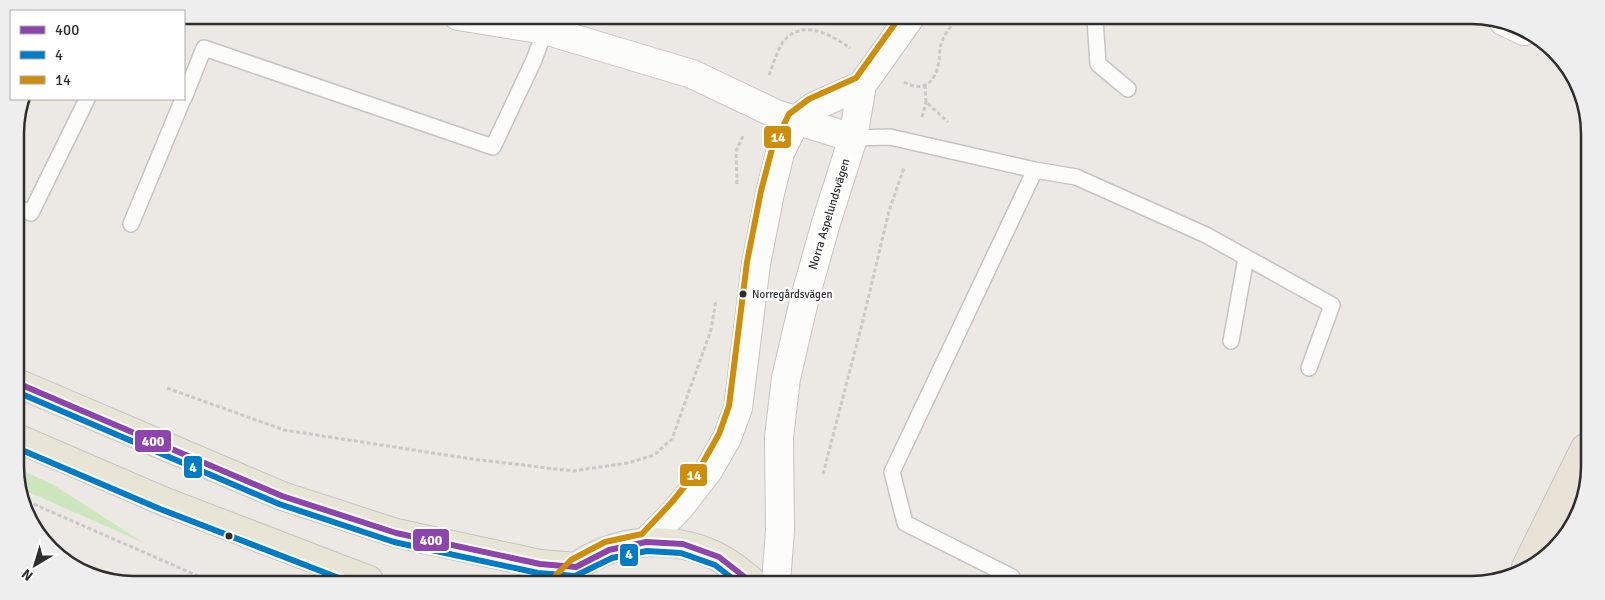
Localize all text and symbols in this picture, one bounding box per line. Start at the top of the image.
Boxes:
legend [10,10,185,100]
text: 400 [55,21,79,39]
text: 4 [55,46,63,64]
text: 14 [55,71,71,89]
line badge: 14 [763,125,792,149]
text: 14 [770,129,786,146]
street label: Norra Aspelundsvägen [805,157,854,271]
place label: Norregårdsvägen [752,288,832,301]
marker: Norregårdsvägen [738,289,748,299]
line badge: 400 [134,429,172,453]
text: 400 [142,433,165,450]
line badge: 4 [183,455,203,479]
text: 4 [189,459,197,476]
line badge: 14 [679,463,708,487]
text: 14 [686,467,702,484]
line badge: 400 [412,528,450,552]
unlabelled marker [224,531,234,541]
text: 400 [420,532,443,549]
north arrow [10,540,60,590]
line badge: 4 [619,543,639,567]
text: 4 [625,546,633,563]
text: N [18,565,36,585]

